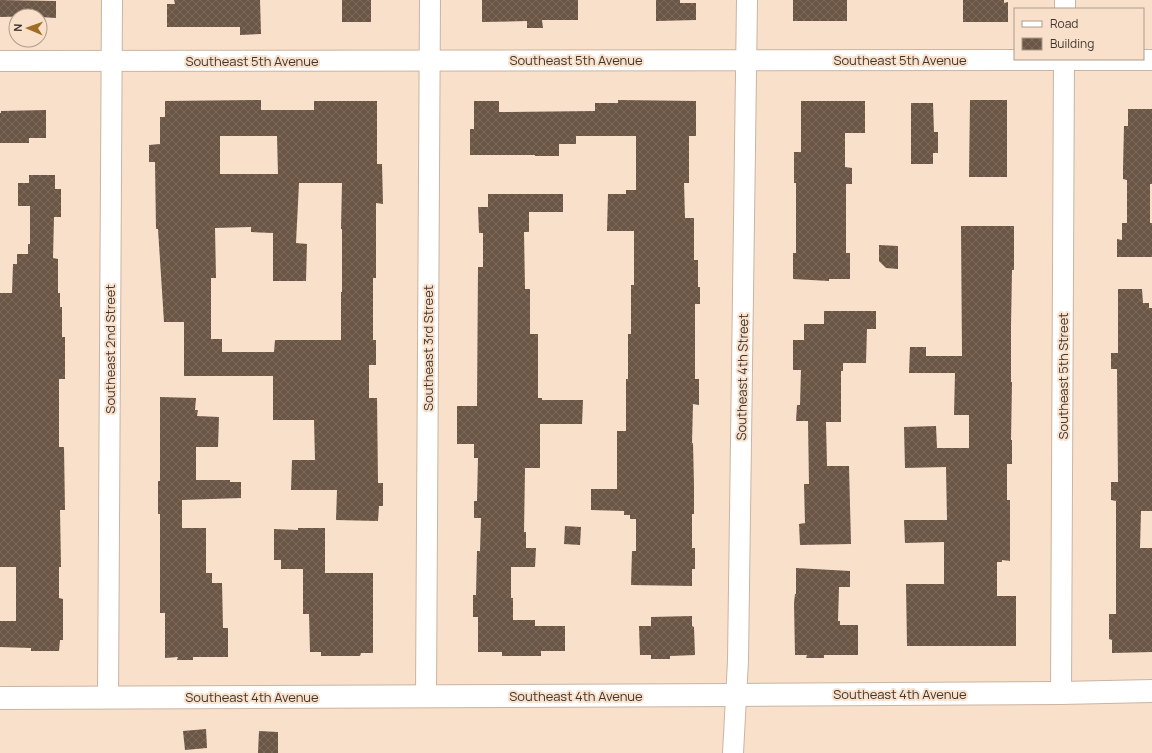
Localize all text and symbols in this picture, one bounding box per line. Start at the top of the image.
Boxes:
north arrow [8,8,48,48]
legend [1014,8,1144,60]
text: Road [1050,15,1078,32]
text: N [10,23,25,32]
text: Building [1050,35,1094,52]
street label: Southeast 5th Avenue [509,51,643,69]
street label: Southeast 5th Avenue [833,51,967,69]
street label: Southeast 5th Avenue [185,52,319,70]
street label: Southeast 2nd Street [101,284,119,414]
street label: Southeast 3rd Street [419,285,437,411]
street label: Southeast 4th Street [732,313,752,441]
street label: Southeast 5th Street [1054,313,1072,439]
street label: Southeast 4th Avenue [833,685,967,703]
street label: Southeast 4th Avenue [509,687,643,705]
street label: Southeast 4th Avenue [185,688,319,706]

